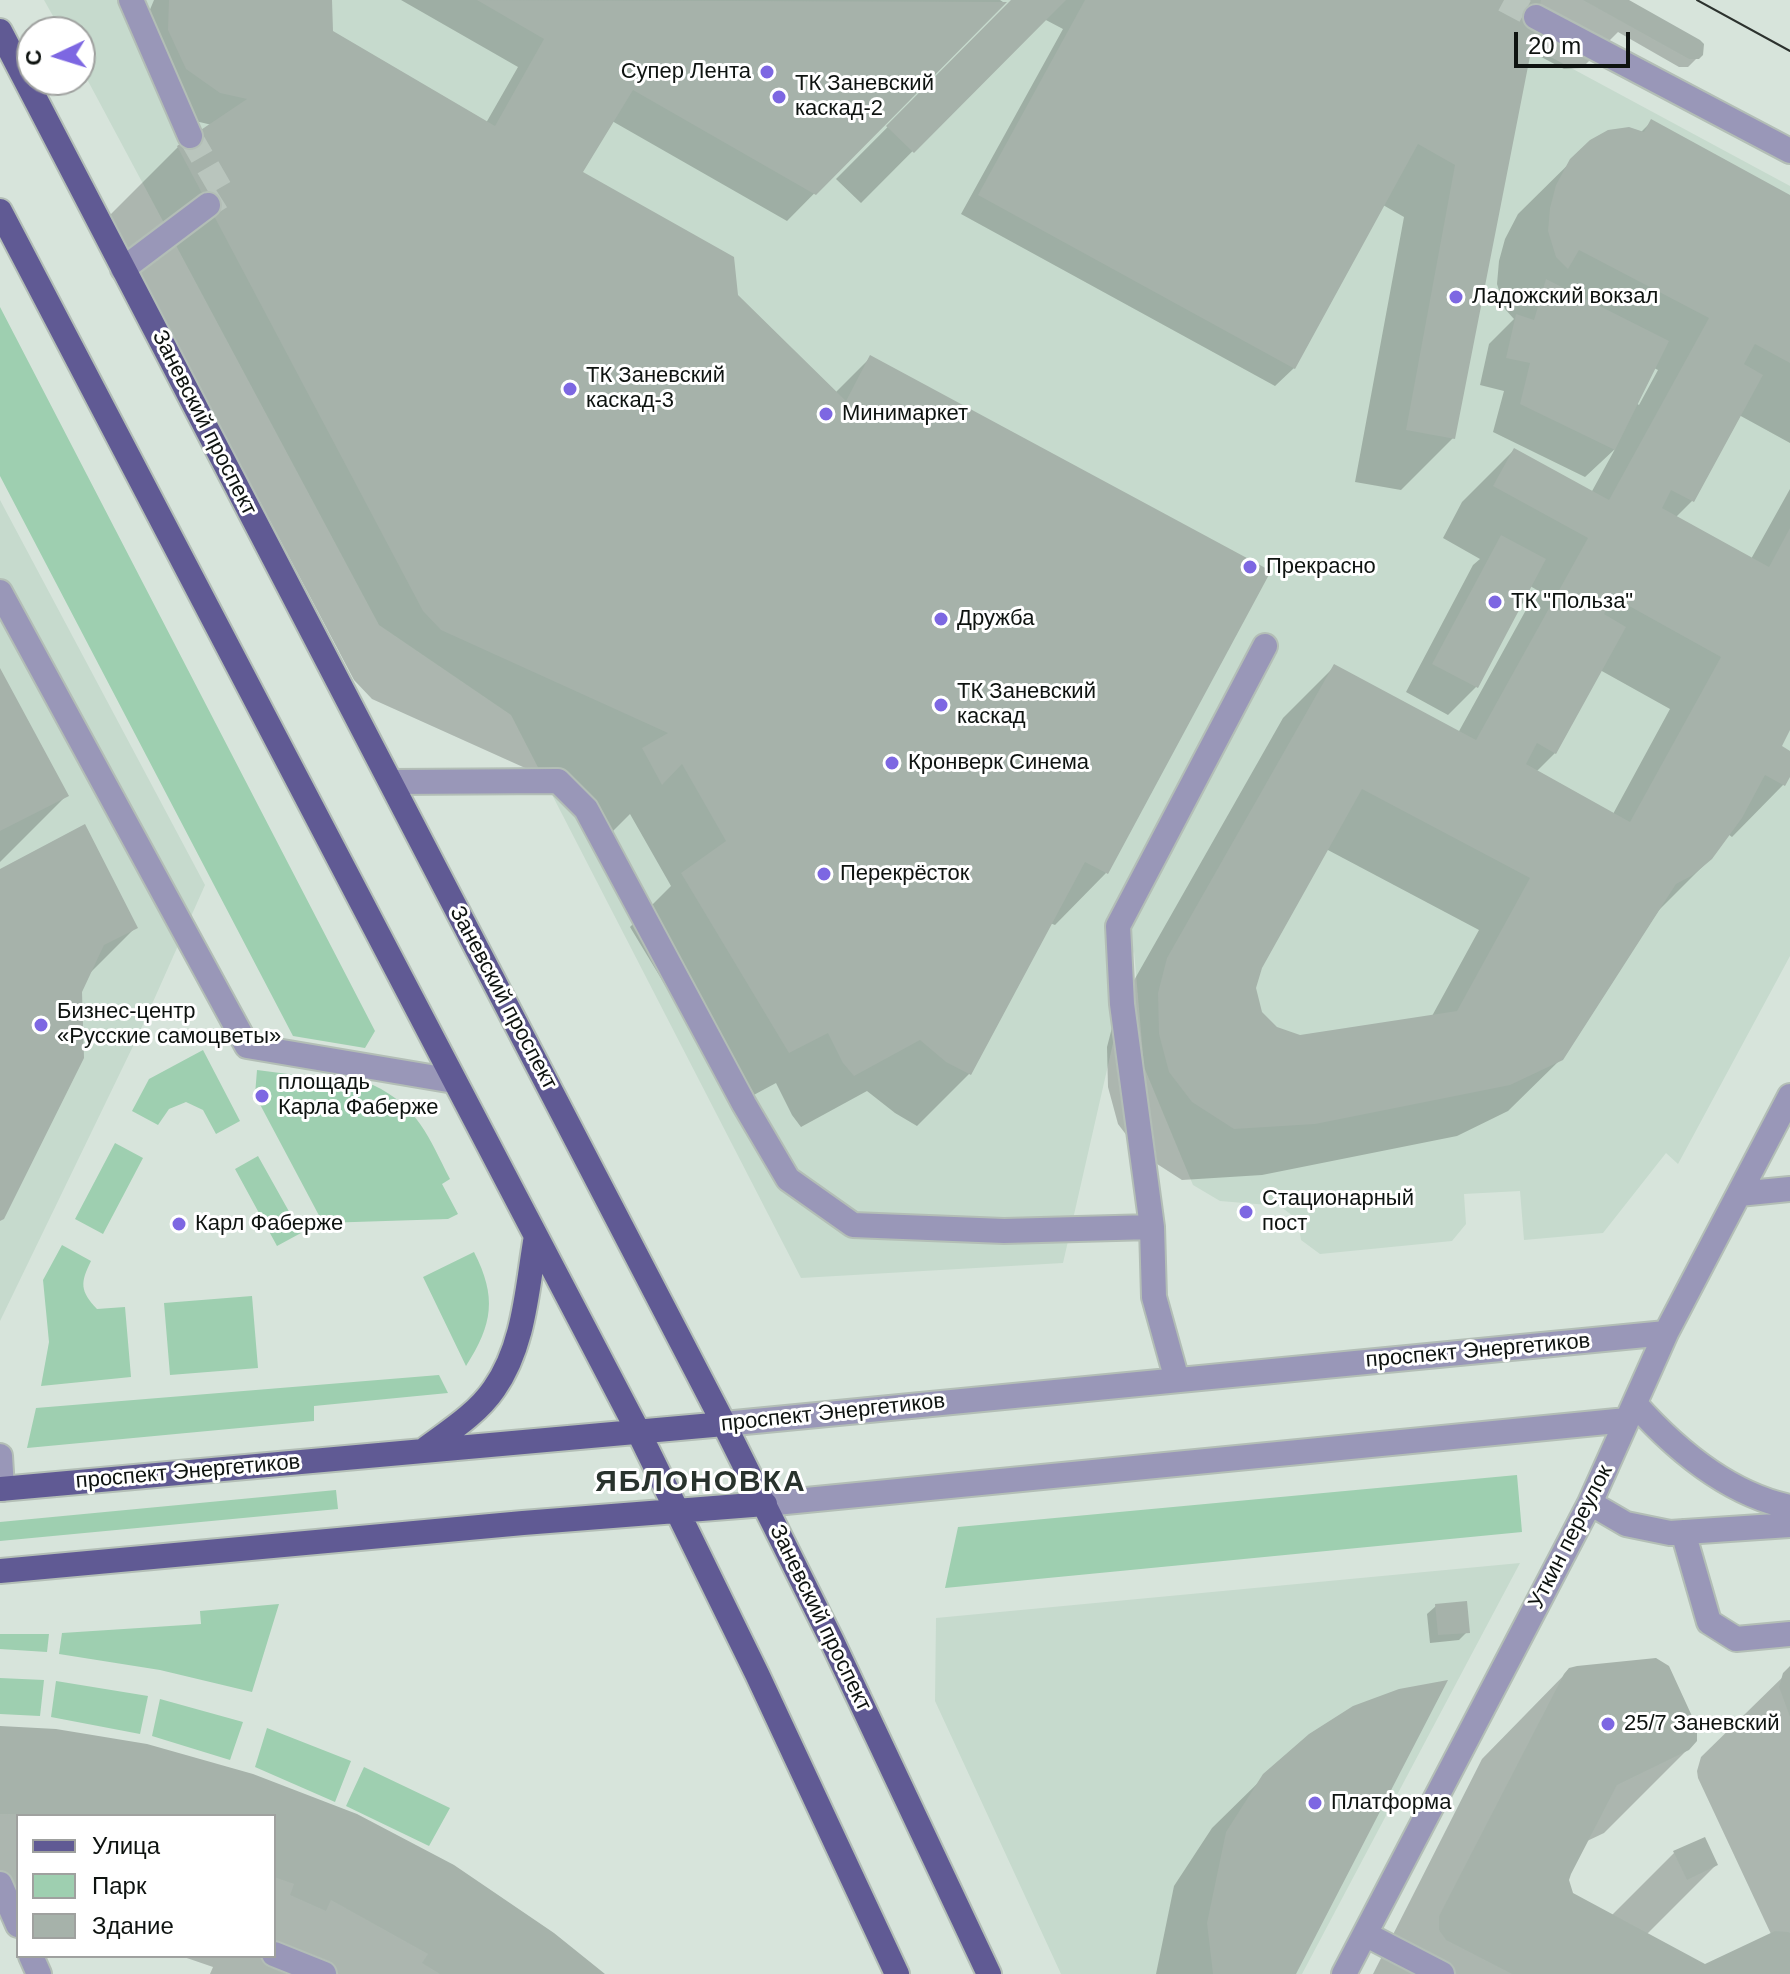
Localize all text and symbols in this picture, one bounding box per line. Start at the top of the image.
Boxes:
north arrow [16,16,96,96]
scale bar [1518,16,1634,66]
text: 20 m [1528,32,1581,59]
text: С [21,49,47,66]
place label: Супер Лента [621,59,751,85]
marker: Супер Лента [758,63,776,81]
place label: ТК Заневский каскад-2 [795,71,934,122]
marker: ТК Заневский каскад-2 [770,88,788,106]
place label: Ладожский вокзал [1472,284,1658,310]
marker: Ладожский вокзал [1447,288,1465,306]
street label: Заневский проспект [146,326,262,520]
place label: ТК Заневский каскад-3 [586,363,725,414]
marker: ТК Заневский каскад-3 [561,380,579,398]
place label: Минимаркет [842,401,968,427]
marker: Минимаркет [817,405,835,423]
place label: Прекрасно [1266,554,1376,580]
marker: Прекрасно [1241,558,1259,576]
place label: ТК "Польза" [1511,589,1633,615]
marker: ТК "Польза" [1486,593,1504,611]
place label: Дружба [957,606,1034,632]
marker: Дружба [932,610,950,628]
place label: ТК Заневский каскад [957,679,1096,730]
marker: ТК Заневский каскад [932,696,950,714]
place label: Кронверк Синема [908,750,1089,776]
marker: Кронверк Синема [883,754,901,772]
place label: Перекрёсток [840,861,969,887]
marker: Перекрёсток [815,865,833,883]
street label: Заневский проспект [443,902,563,1094]
place label: Бизнес-центр «Русские самоцветы» [57,999,281,1050]
marker: Бизнес-центр «Русские самоцветы» [32,1016,50,1034]
place label: площадь Карла Фаберже [278,1070,438,1122]
marker: площадь Карла Фаберже [253,1087,271,1105]
place label: Стационарный пост [1262,1186,1414,1238]
marker: Стационарный пост [1237,1203,1255,1221]
place label: Карл Фаберже [195,1211,343,1237]
marker: Карл Фаберже [170,1215,188,1233]
street label: проспект Энергетиков [1365,1328,1591,1374]
street label: проспект Энергетиков [720,1388,946,1438]
street label: проспект Энергетиков [75,1449,301,1495]
street label: Уткин переулок [1523,1461,1619,1613]
district label: ЯБЛОНОВКА [595,1465,807,1501]
street label: Заневский проспект [763,1520,877,1716]
place label: 25/7 Заневский [1624,1711,1779,1737]
marker: 25/7 Заневский [1599,1715,1617,1733]
place label: Платформа [1331,1790,1451,1816]
marker: Платформа [1306,1794,1324,1812]
legend [16,1814,276,1958]
text: Улица [92,1832,160,1859]
text: Парк [92,1872,146,1899]
text: Здание [92,1912,174,1939]

